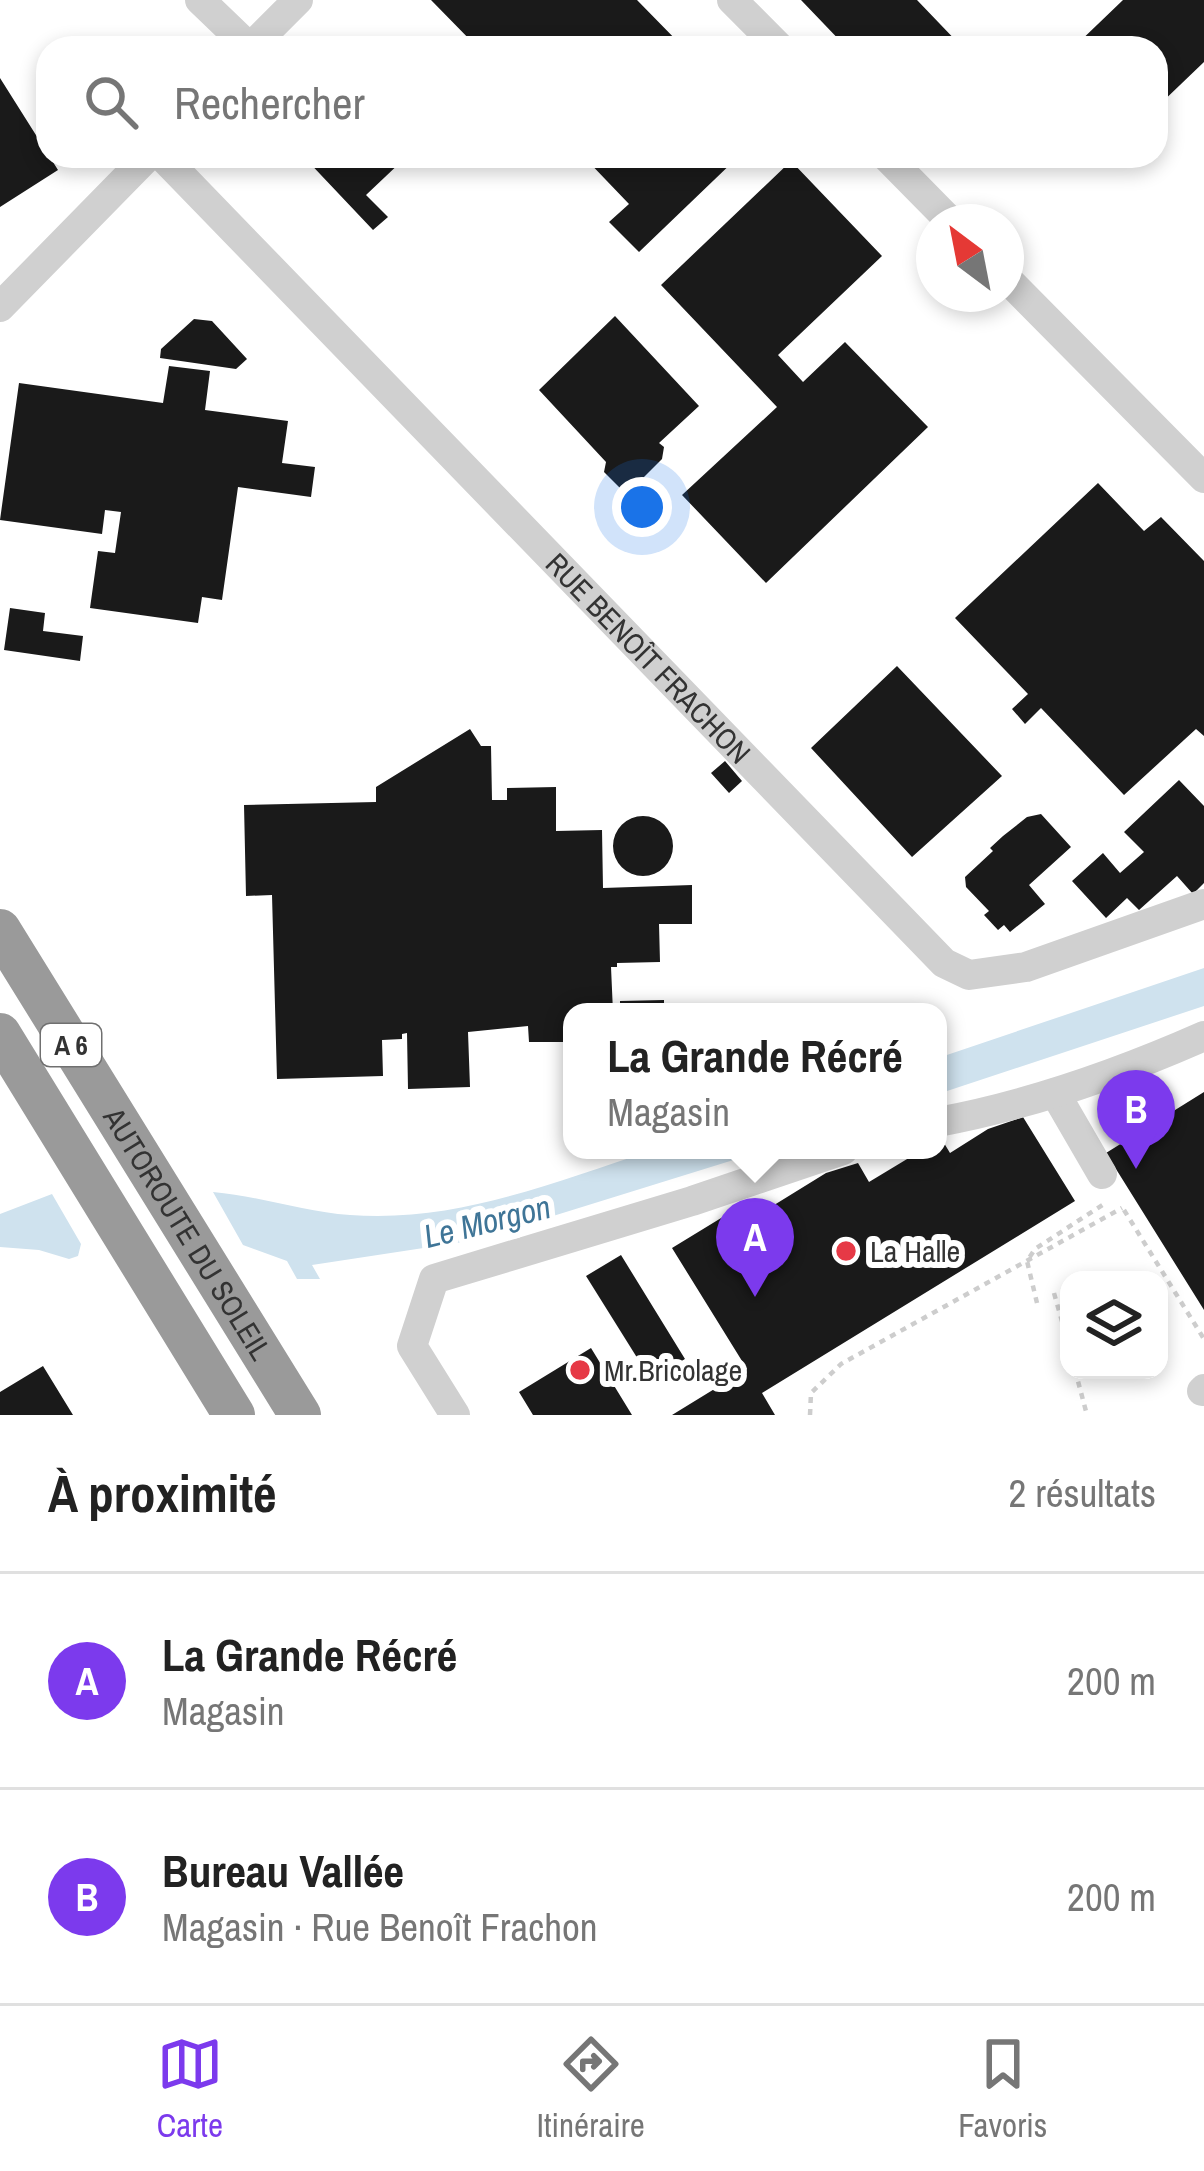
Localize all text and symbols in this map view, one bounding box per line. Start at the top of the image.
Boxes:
search box [36,36,1168,168]
icon: search [78,69,144,135]
text: Rechercher [174,72,365,133]
north arrow [916,204,1024,312]
your location [612,477,672,537]
street label: RUE BENOÎT FRACHON [537,544,760,772]
popup [563,1003,947,1159]
road number: A 6 [41,1024,101,1066]
text: La Grande Récré [607,1025,903,1086]
pin: B [1097,1070,1175,1169]
text: Magasin [607,1086,730,1138]
street label: AUTOROUTE DU SOLEIL [94,1099,281,1368]
water label: Le Morgon [419,1184,555,1258]
pin: A [716,1198,794,1297]
place label: La Halle [870,1231,960,1271]
marker: La Halle [833,1238,859,1264]
map controls [1060,1271,1168,1379]
button: layers [1060,1271,1168,1379]
place label: Mr.Bricolage [604,1350,742,1390]
marker: Mr.Bricolage [567,1357,593,1383]
text: À proximité [48,1459,277,1528]
text: 2 résultats [1008,1467,1156,1519]
text: La Grande Récré [162,1624,457,1685]
text: A [75,1655,99,1707]
text: 200 m [1067,1655,1156,1707]
text: Magasin [162,1685,285,1737]
text: Bureau Vallée [162,1840,404,1901]
text: B [75,1871,99,1923]
text: 200 m [1067,1871,1156,1923]
text: Magasin · Rue Benoît Frachon [162,1901,598,1953]
tab: Carte [157,2031,223,2147]
tab: Itinéraire [536,2031,645,2147]
tab: Favoris [958,2031,1047,2147]

